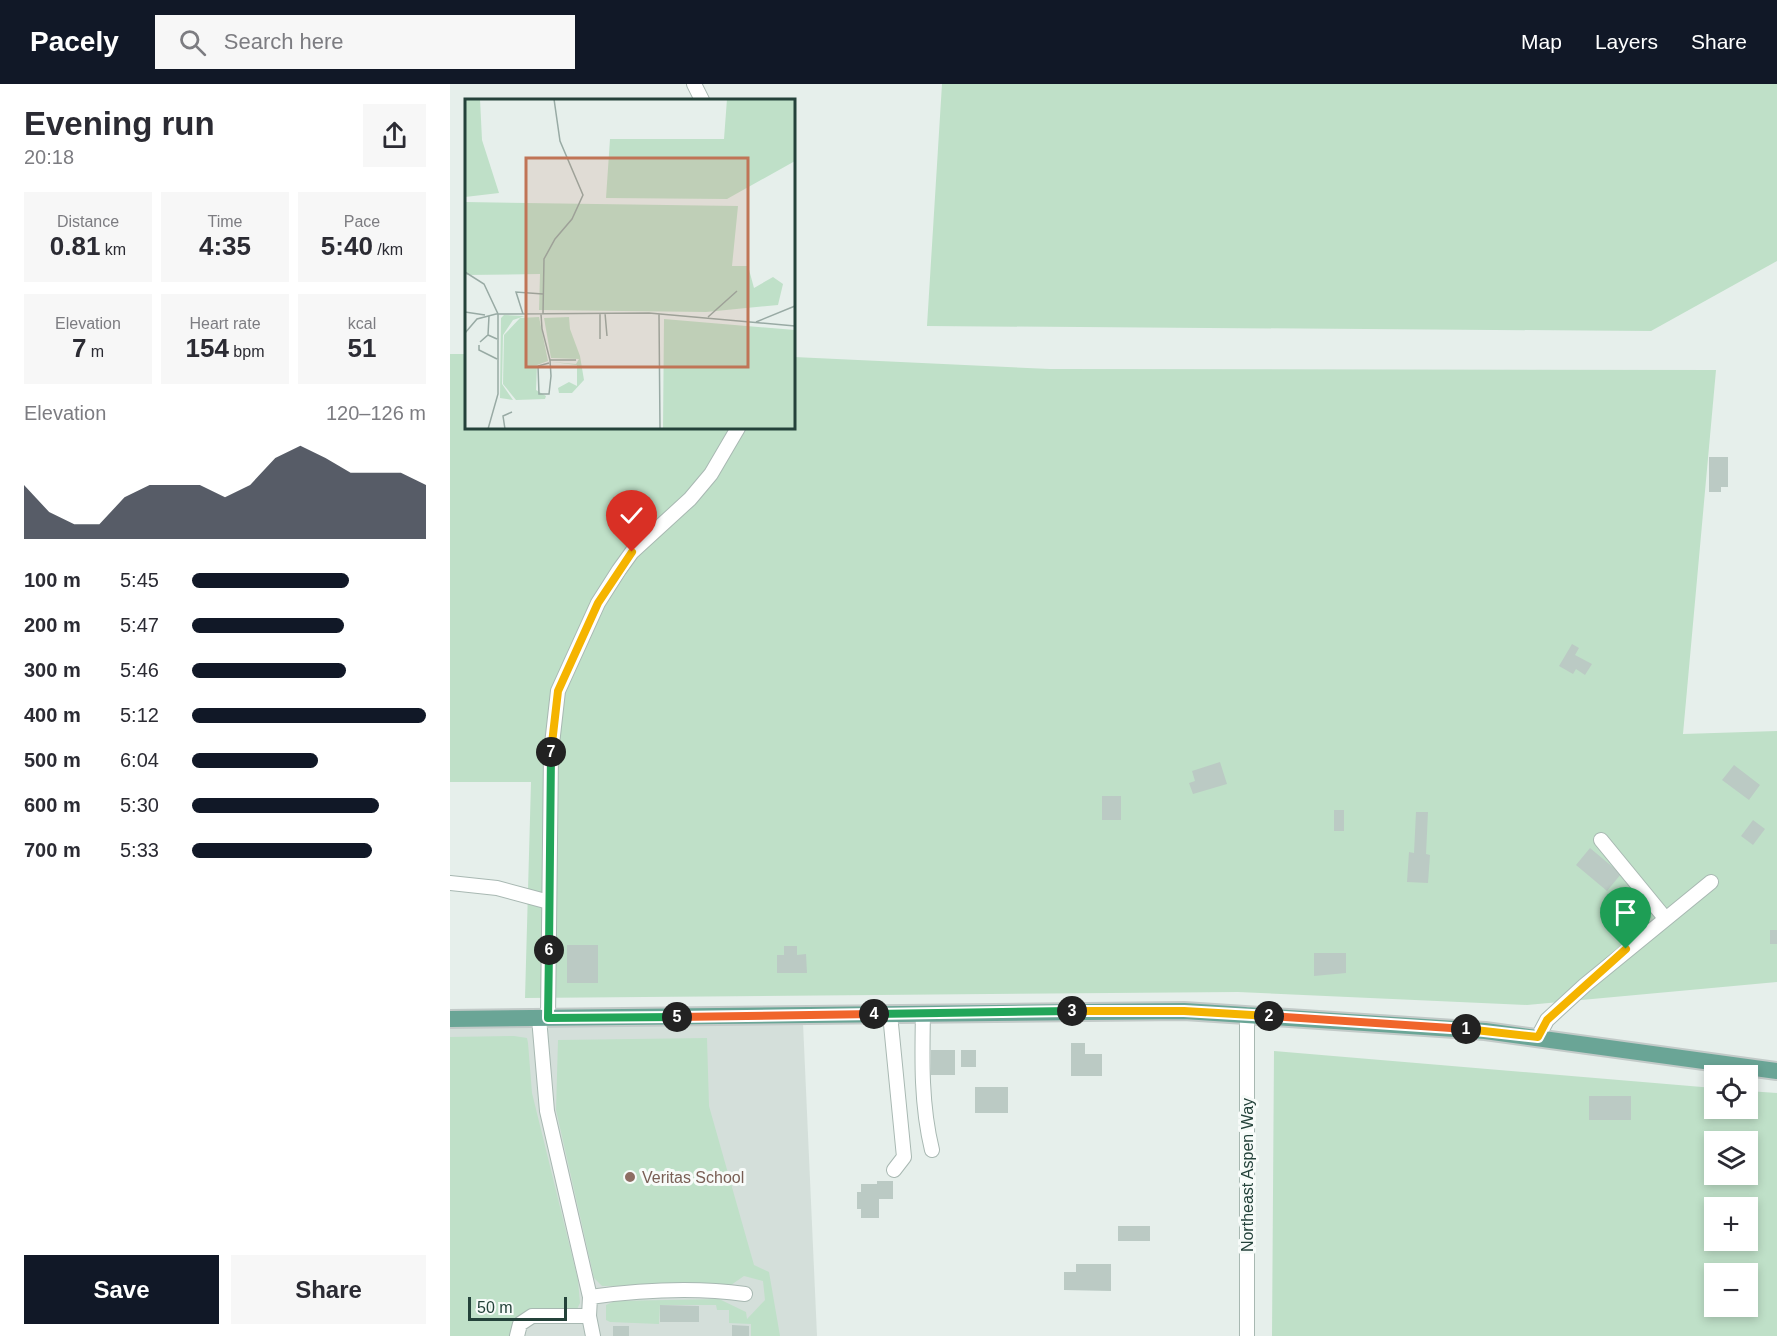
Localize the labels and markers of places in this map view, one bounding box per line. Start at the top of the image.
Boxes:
pin [606,490,657,552]
pin: 7 [536,737,566,767]
pin [1600,887,1651,949]
pin: 6 [534,935,564,965]
pin: 3 [1057,996,1087,1026]
pin: 4 [859,999,889,1029]
pin: 2 [1254,1001,1284,1031]
pin: 5 [662,1002,692,1032]
pin: 1 [1451,1014,1481,1044]
place label: Veritas School [642,1169,744,1186]
marker: Veritas School [623,1170,637,1184]

